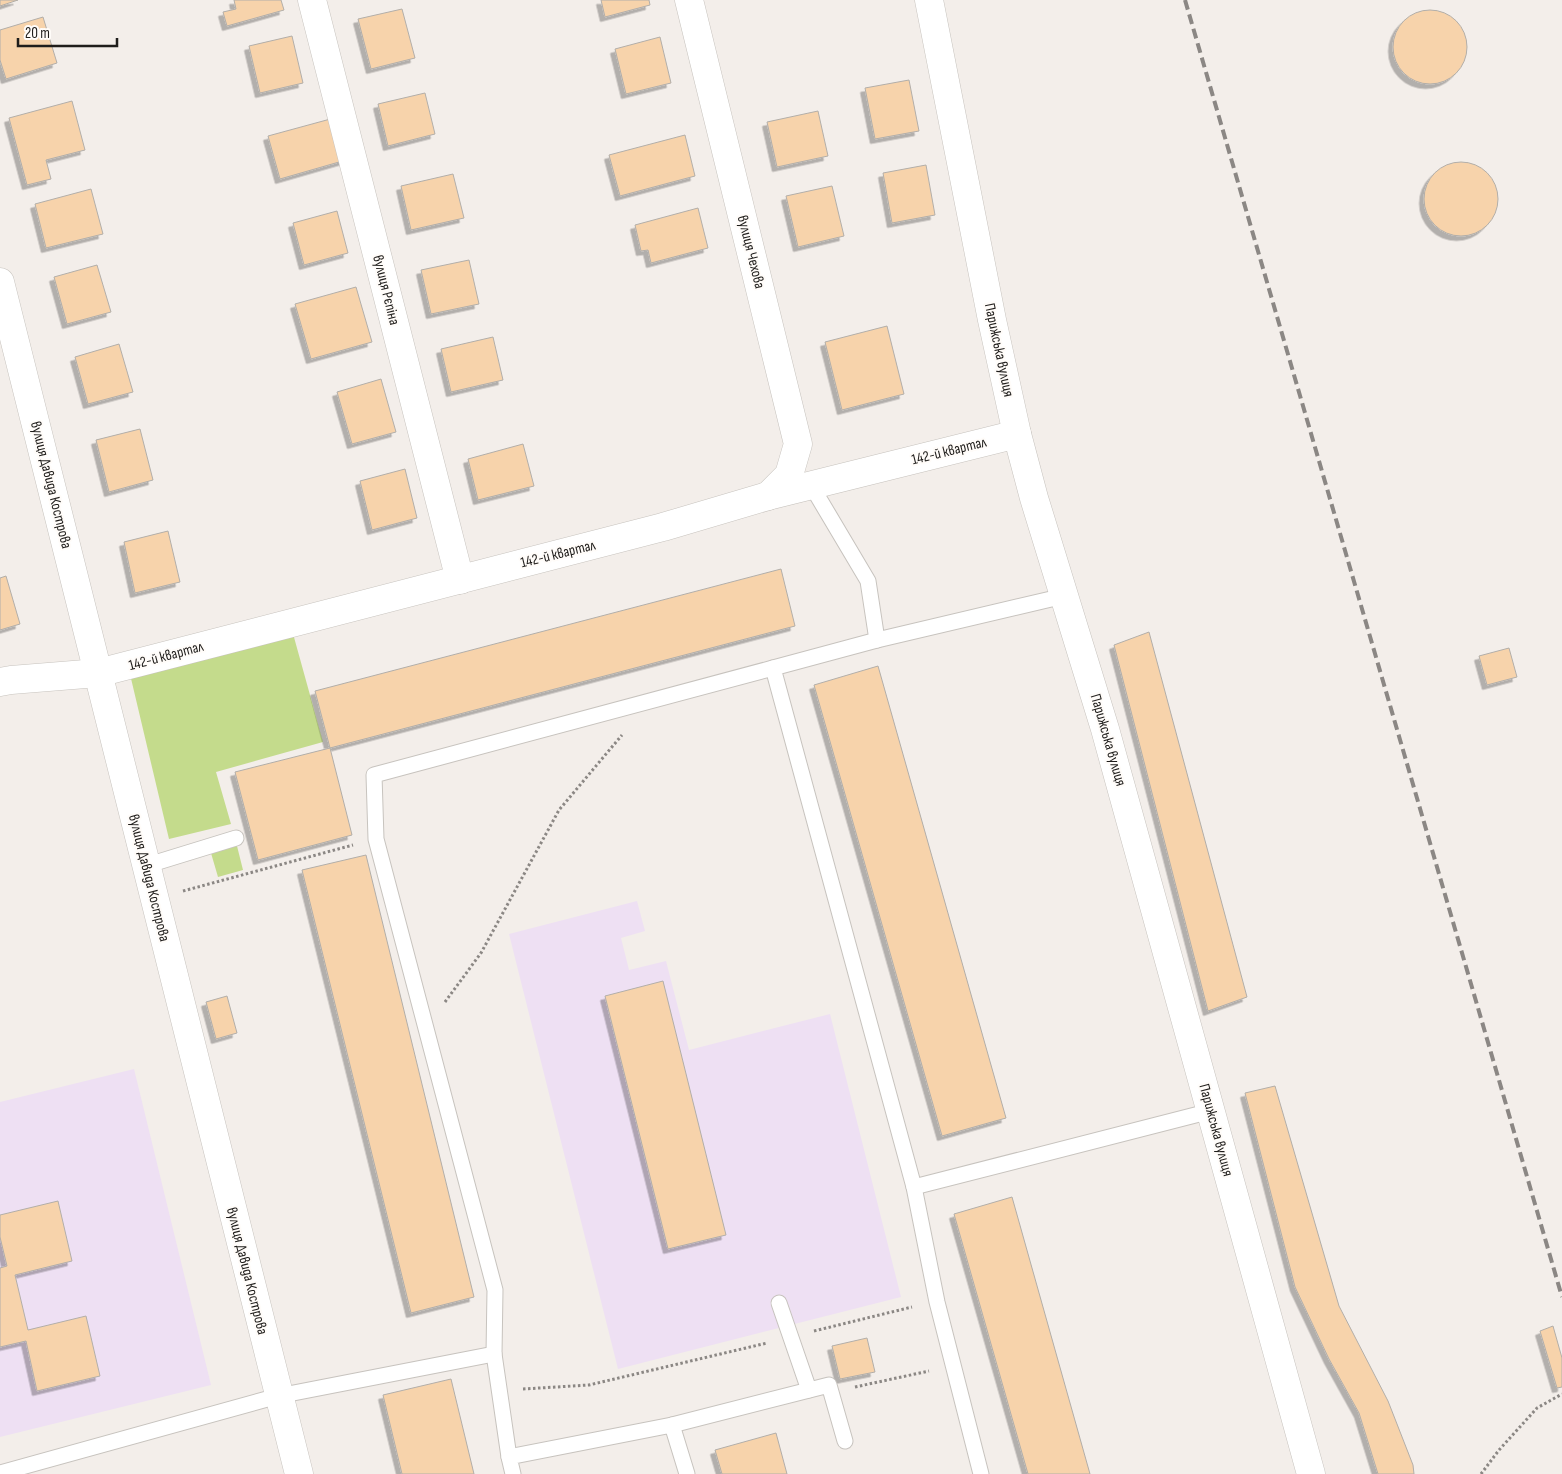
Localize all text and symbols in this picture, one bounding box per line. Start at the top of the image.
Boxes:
scale bar [18,15,116,47]
text: 20 m [25,24,50,43]
street label: вулиця Чехова [733,213,769,291]
street label: вулиця Рєпіна [368,253,404,327]
street label: Парижська вулиця [980,301,1018,399]
street label: вулиця Давида Кострова [26,419,76,551]
street label: 142-й квартал [910,432,989,469]
street label: 142-й квартал [519,535,598,572]
street label: 142-й квартал [127,637,206,675]
street label: Парижська вулиця [1086,692,1130,789]
street label: вулиця Давида Кострова [124,812,174,944]
street label: Парижська вулиця [1194,1082,1238,1179]
street label: вулиця Давида Кострова [222,1205,272,1337]

